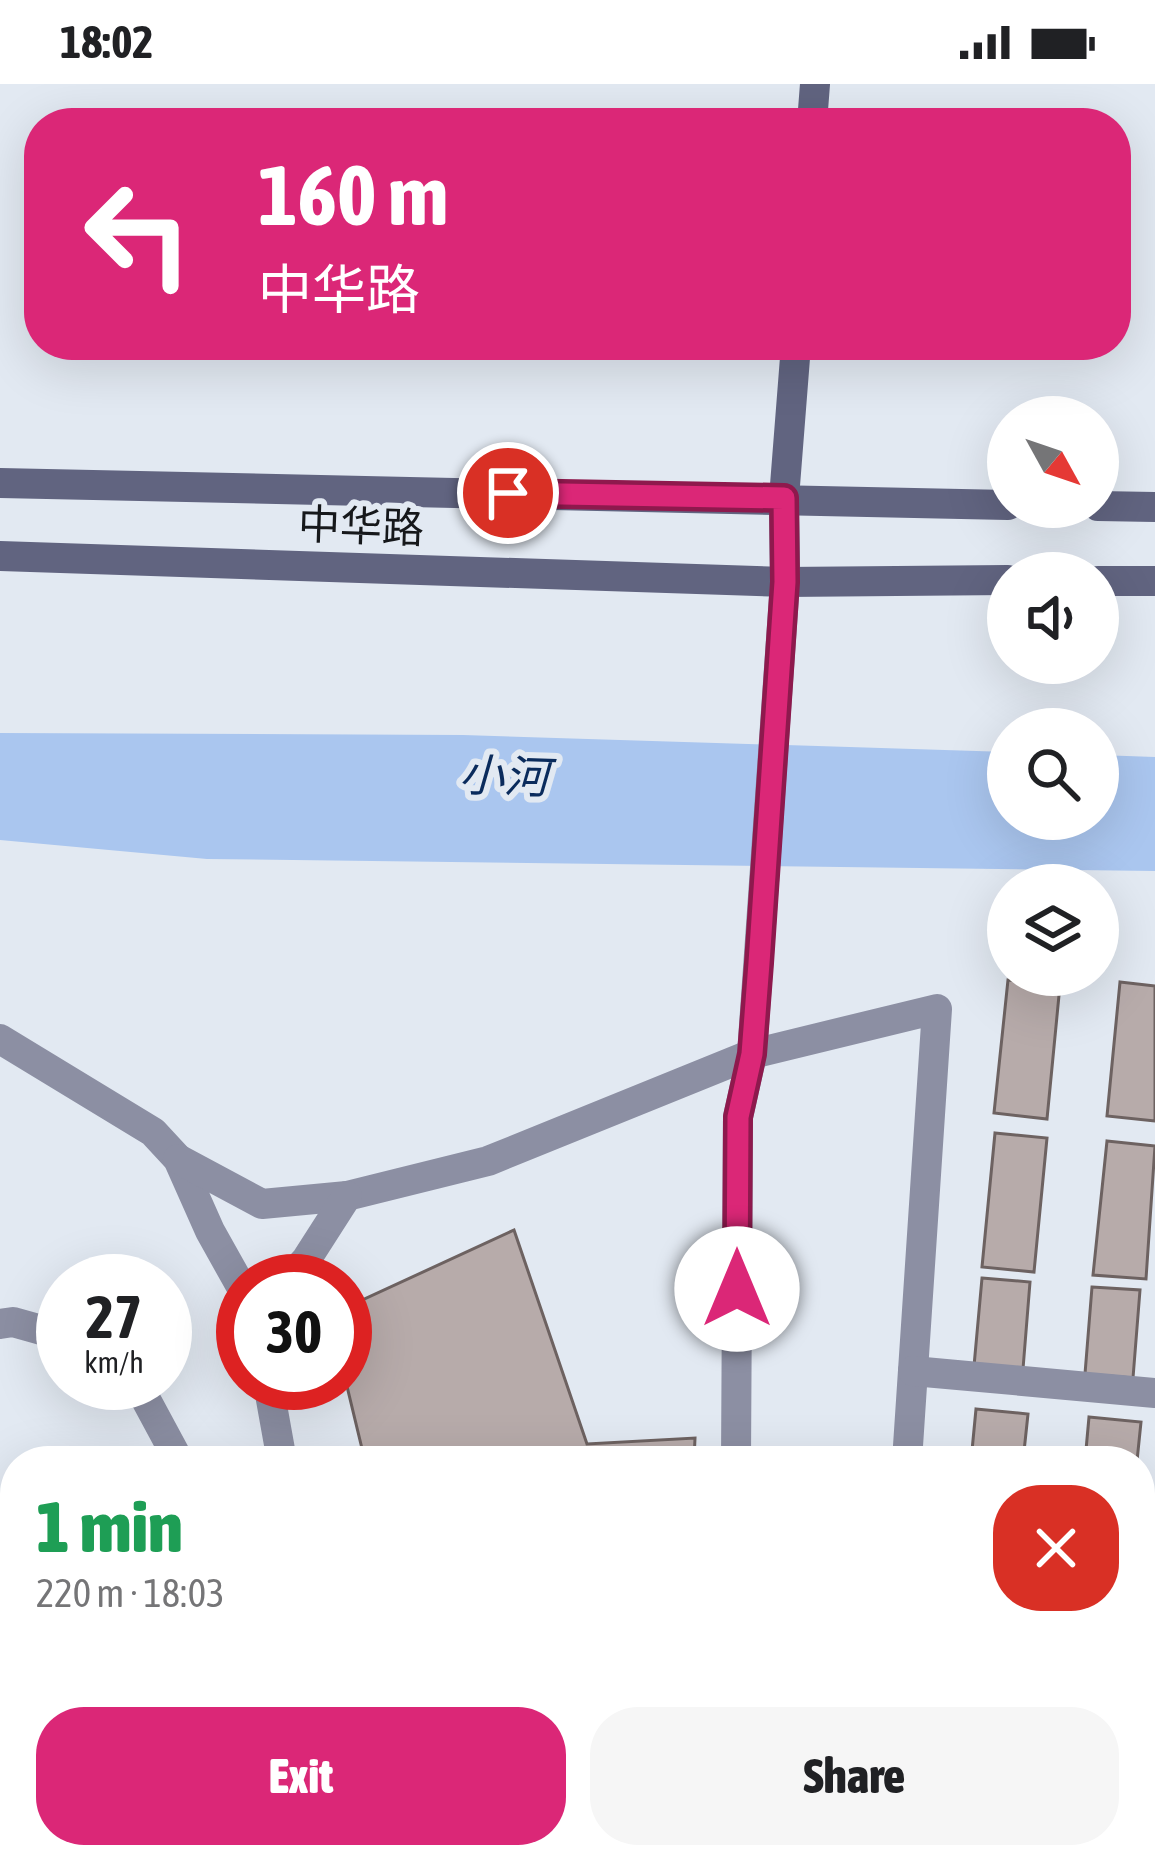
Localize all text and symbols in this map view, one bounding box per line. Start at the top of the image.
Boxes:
text: 18:02 [60,16,154,68]
text: 160 m [258,147,448,243]
icon: left [60,156,216,312]
text: 中华路 [258,259,420,320]
north arrow [987,396,1119,528]
map controls [987,396,1119,996]
pin [457,442,559,544]
icon: arrive [475,460,541,526]
street label: 中华路 [297,500,425,552]
button: sound [987,552,1119,684]
button: search [987,708,1119,840]
water label: 小河 [458,748,558,804]
button: layers [987,864,1119,996]
position arrow [674,1226,800,1352]
speed limit sign: 30 [216,1254,372,1410]
text: 27 [86,1282,142,1351]
text: km/h [84,1345,144,1379]
text: 1 min [36,1485,183,1567]
button: close [993,1485,1119,1611]
text: 220 m · 18:03 [36,1571,225,1615]
button: Exit [36,1707,566,1845]
button: Share [590,1707,1119,1845]

